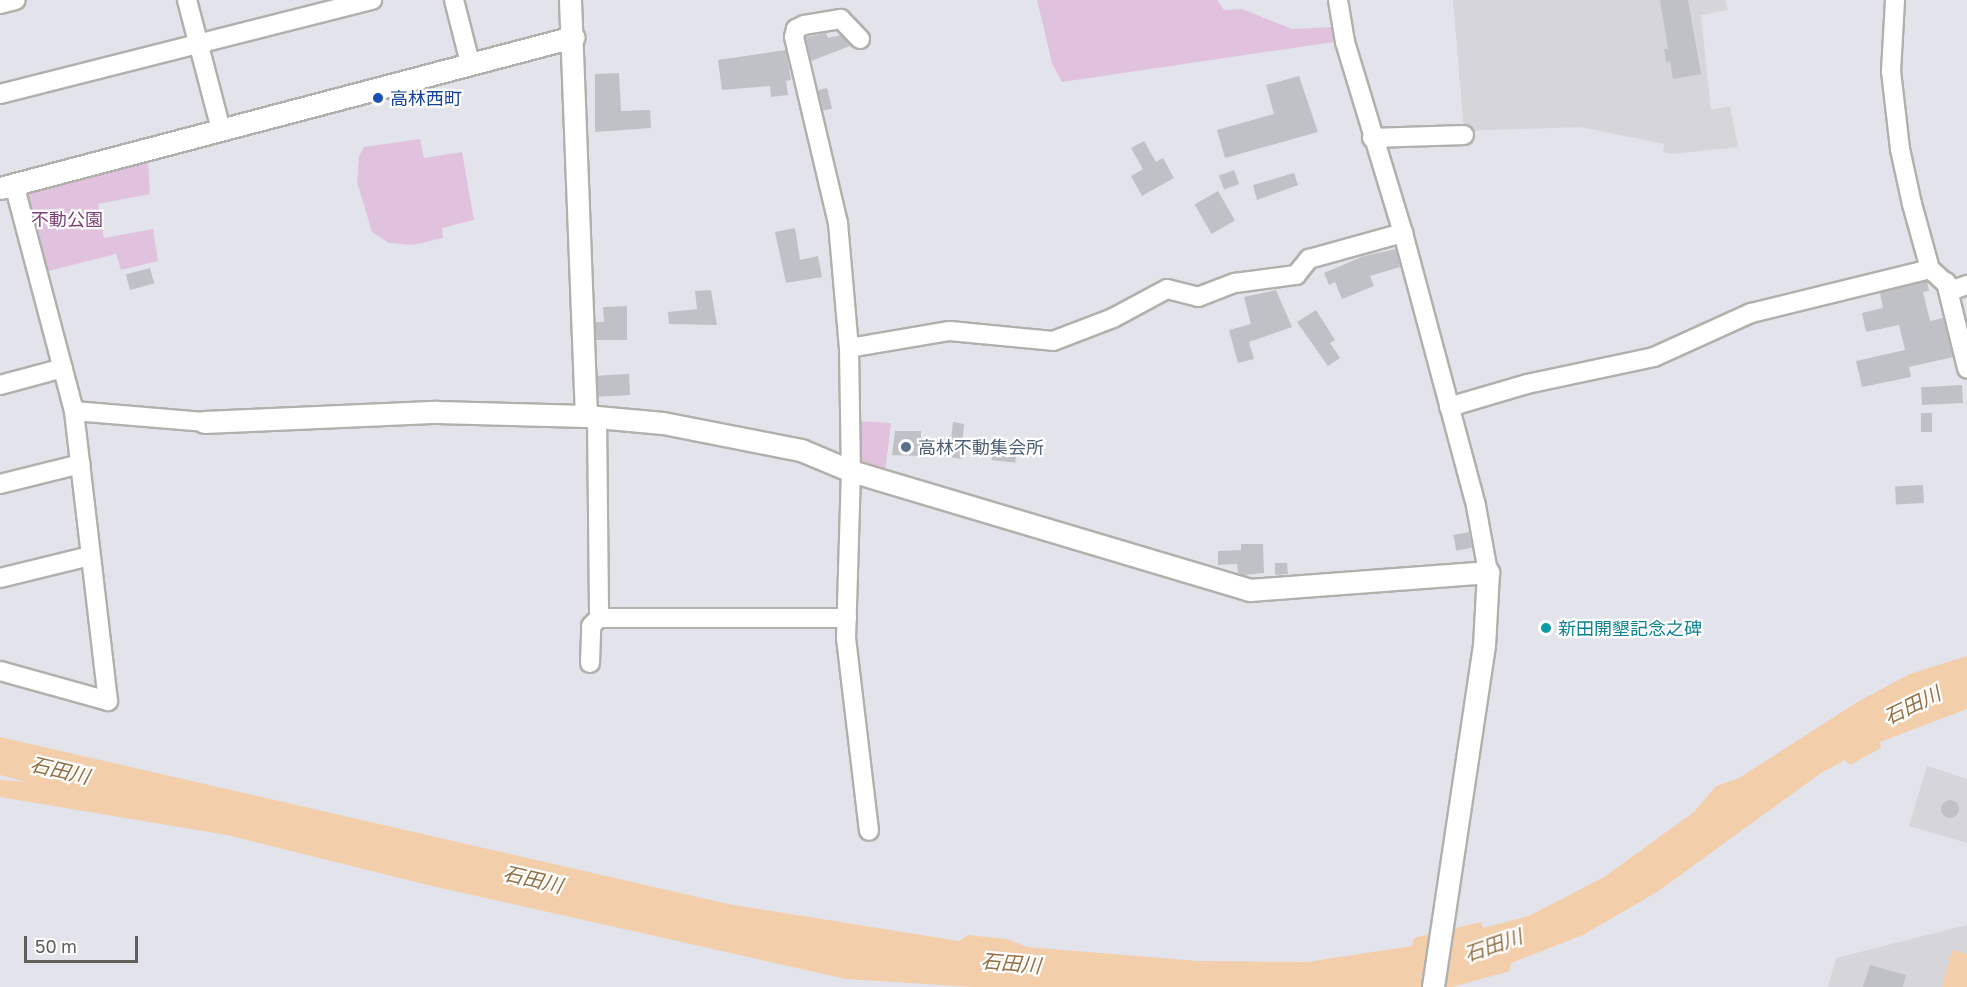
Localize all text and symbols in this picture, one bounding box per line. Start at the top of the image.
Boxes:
place label: 高林西町 [390,87,462,109]
marker: 高林西町 [371,91,385,105]
park label: 不動公園 [31,208,103,230]
place label: 高林不動集会所 [918,436,1044,458]
marker: 高林不動集会所 [899,440,913,454]
place label: 新田開墾記念之碑 [1558,617,1702,639]
marker: 新田開墾記念之碑 [1539,621,1553,635]
water label: 石田川 [1880,681,1944,729]
water label: 石田川 [28,752,92,788]
water label: 石田川 [501,861,565,897]
scale bar [27,924,141,962]
water label: 石田川 [1461,924,1525,966]
text: 50 m [35,935,77,957]
water label: 石田川 [980,948,1042,978]

